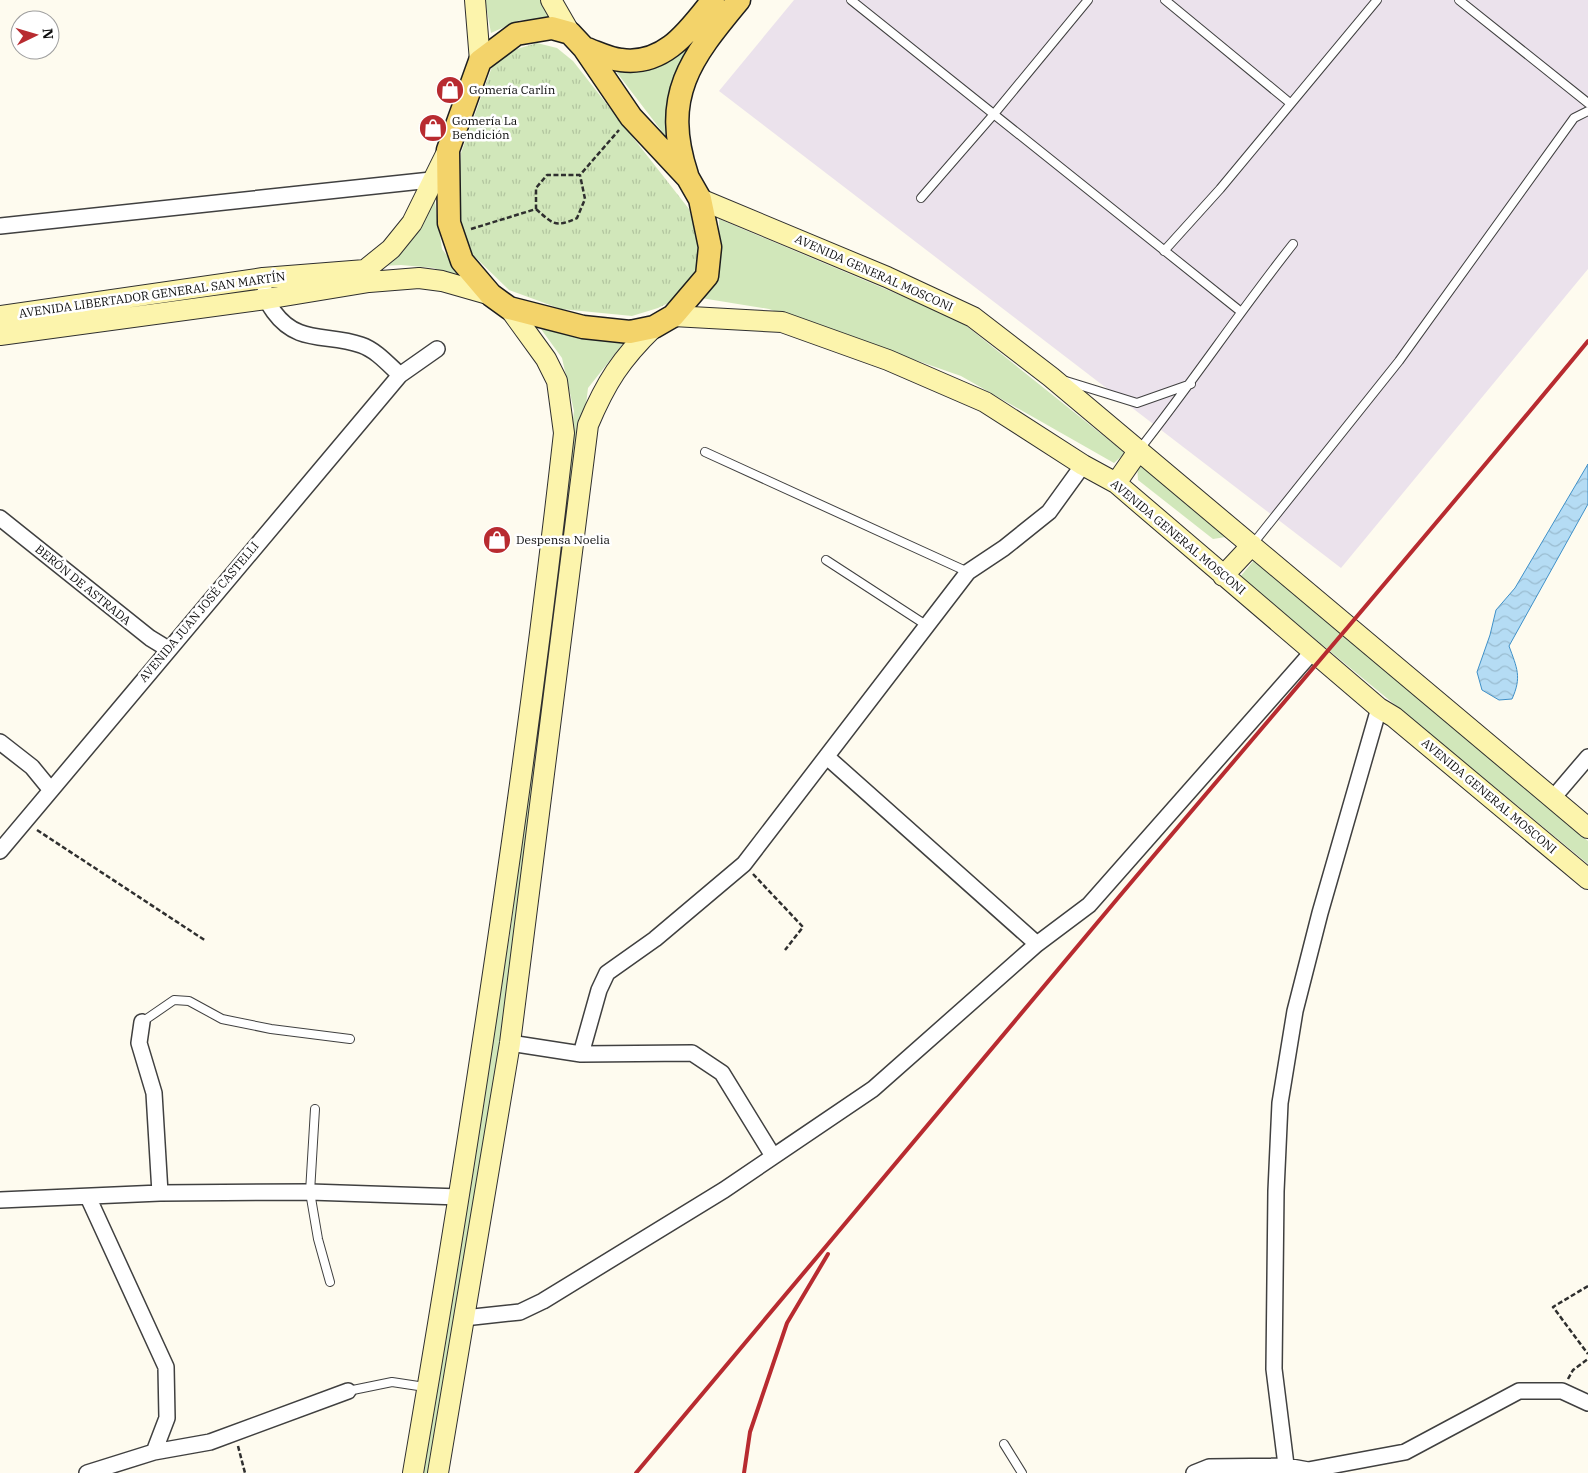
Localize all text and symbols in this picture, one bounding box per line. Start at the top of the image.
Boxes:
north arrow [10,10,60,60]
text: N [39,28,57,40]
shop icon: Gomería Carlín [435,75,465,105]
place label: Gomería Carlín [469,82,556,97]
shop icon: Gomería La Bendición [418,113,448,143]
place label: Gomería La Bendición [452,113,518,142]
street label: AVENIDA GENERAL MOSCONI [793,231,956,314]
street label: AVENIDA LIBERTADOR GENERAL SAN MARTÍN [18,268,286,321]
street label: AVENIDA GENERAL MOSCONI [1108,476,1249,597]
shop icon: Despensa Noelia [482,525,512,555]
place label: Despensa Noelia [516,532,611,547]
street label: AVENIDA JUAN JOSÉ CASTELLI [135,538,262,685]
street label: BERÓN DE ASTRADA [32,541,135,628]
street label: AVENIDA GENERAL MOSCONI [1419,735,1560,856]

